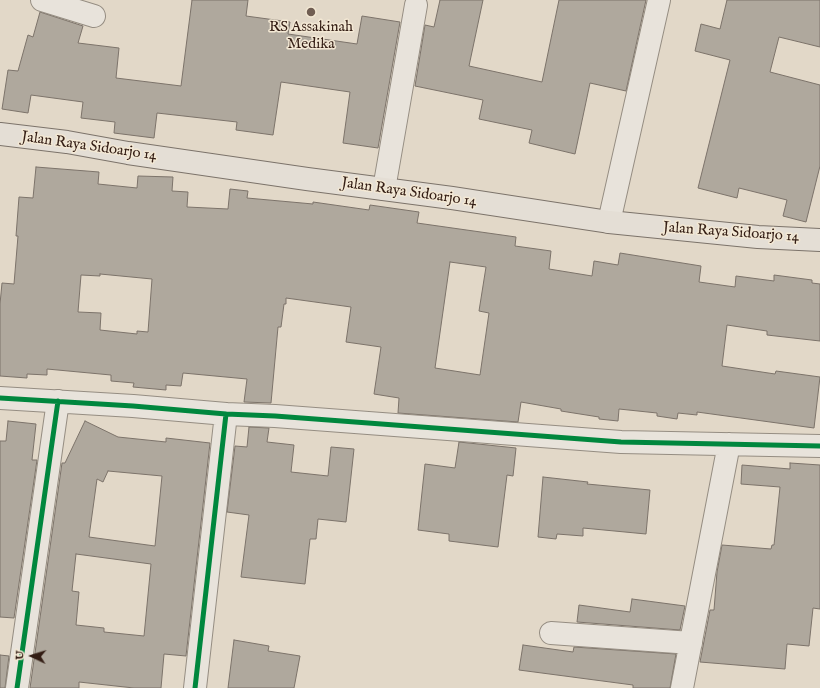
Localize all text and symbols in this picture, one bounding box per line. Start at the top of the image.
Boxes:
marker: RS Assakinah Medika [305,6,317,18]
place label: RS Assakinah Medika [269,19,353,54]
street label: Jalan Raya Sidoarjo 14 [20,129,158,165]
street label: Jalan Raya Sidoarjo 14 [340,175,478,211]
street label: Jalan Raya Sidoarjo 14 [662,219,800,247]
north arrow [12,636,52,676]
text: U [13,650,27,660]

